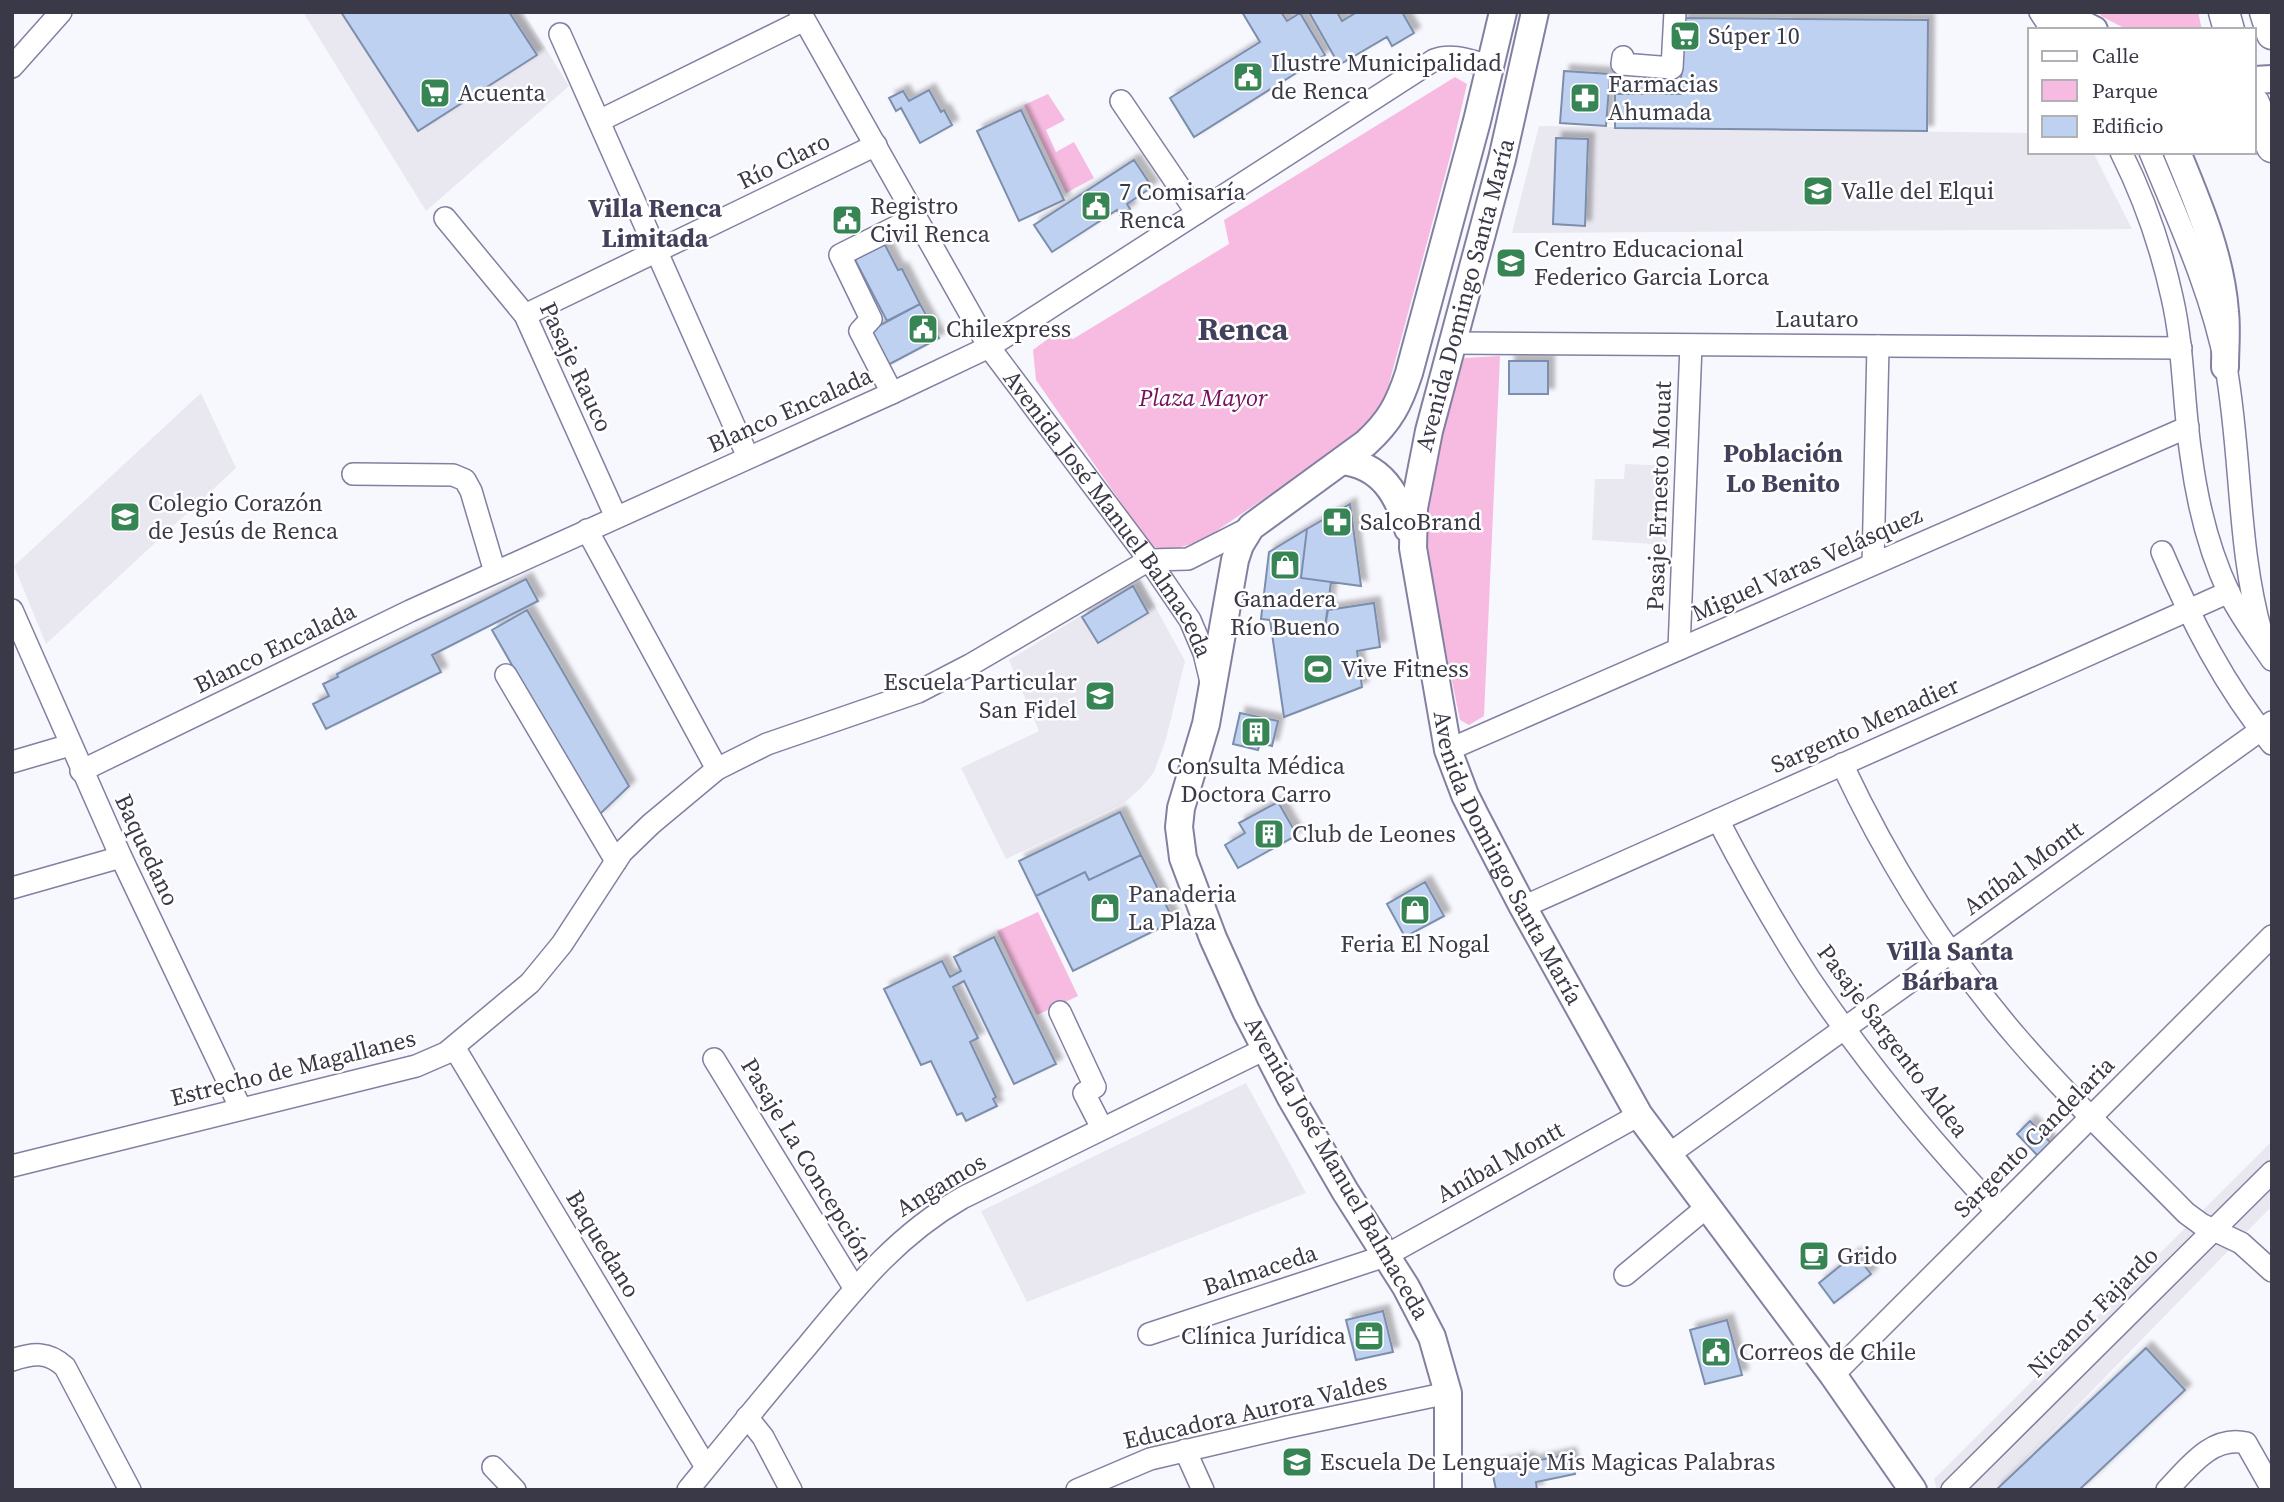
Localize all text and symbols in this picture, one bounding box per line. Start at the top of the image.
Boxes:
supermarket icon: Súper 10 [1668,19,1702,53]
place label: Súper 10 [1708,19,1800,52]
legend [2028,28,2256,154]
text: Calle [2092,41,2139,70]
place label: Ilustre Municipalidad de Renca [1271,46,1502,107]
public building icon: Ilustre Municipalidad de Renca [1231,60,1265,94]
place label: Farmacias Ahumada [1608,67,1719,128]
supermarket icon: Acuenta [418,76,452,110]
place label: Acuenta [458,76,546,109]
text: Parque [2092,76,2158,105]
pharmacy icon: Farmacias Ahumada [1568,81,1602,115]
text: Edificio [2092,111,2164,140]
street label: Río Claro [732,124,835,197]
street label: Avenida Domingo Santa María [1407,134,1522,455]
school or university icon: Valle del Elqui [1801,174,1835,208]
place label: Valle del Elqui [1841,174,1994,207]
place label: 7 Comisaría Renca [1119,175,1247,236]
place label: Registro Civil Renca [870,189,991,250]
public building icon: 7 Comisaría Renca [1079,189,1113,223]
district label: Villa Renca Limitada [588,190,722,256]
public building icon: Registro Civil Renca [830,203,864,237]
place label: Centro Educacional Federico Garcia Lorca [1534,232,1770,293]
school or university icon: Centro Educacional Federico Garcia Lorca [1494,246,1528,280]
street label: Pasaje Rauco [532,296,621,437]
street label: Lautaro [1775,302,1859,335]
district label: Renca [1198,307,1289,351]
public building icon: Chilexpress [906,312,940,346]
place label: Chilexpress [946,312,1071,345]
street label: Blanco Encalada [702,358,878,461]
street label: Avenida José Manuel Balmaceda [996,363,1221,663]
street label: Pasaje Ernesto Mouat [1638,380,1679,611]
park label: Plaza Mayor [1138,381,1269,414]
district label: Población Lo Benito [1723,435,1843,501]
place label: Colegio Corazón de Jesús de Renca [148,486,339,547]
street label: Miguel Varas Velásquez [1686,498,1927,629]
school or university icon: Colegio Corazón de Jesús de Renca [108,500,142,534]
pharmacy icon: SalcoBrand [1320,505,1354,539]
place label: SalcoBrand [1360,505,1482,538]
shop icon: Ganadera Río Bueno [1268,548,1302,582]
place label: Ganadera Río Bueno [1230,582,1340,643]
street label: Blanco Encalada [188,594,362,701]
sports icon: Vive Fitness [1301,652,1335,686]
place label: Vive Fitness [1341,652,1469,685]
place label: Escuela Particular San Fidel [883,665,1077,726]
street label: Sargento Menadier [1765,668,1964,781]
school or university icon: Escuela Particular San Fidel [1083,679,1117,713]
street label: Avenida Domingo Santa María [1426,708,1592,1011]
building icon: Consulta Médica Doctora Carro [1239,715,1273,749]
place label: Consulta Médica Doctora Carro [1167,749,1346,810]
street label: Baquedano [107,789,188,911]
street label: Aníbal Montt [1956,813,2090,922]
building icon: Club de Leones [1252,817,1286,851]
place label: Club de Leones [1292,817,1456,850]
place label: Panaderia La Plaza [1128,877,1237,938]
shop icon: Panaderia La Plaza [1088,891,1122,925]
shop icon: Feria El Nogal [1398,893,1432,927]
place label: Feria El Nogal [1340,927,1490,960]
district label: Villa Santa Bárbara [1886,933,2014,999]
street label: Pasaje Sargento Aldea [1810,937,1977,1145]
street label: Avenida José Manuel Balmaceda [1238,1011,1436,1325]
street label: Estrecho de Magallanes [167,1021,419,1114]
street label: Sargento Candelaria [1946,1048,2122,1225]
street label: Pasaje La Concepción [733,1051,882,1268]
street label: Aníbal Montt [1430,1113,1570,1210]
street label: Angamos [889,1145,992,1224]
street label: Baquedano [558,1184,648,1304]
street label: Balmaceda [1200,1238,1320,1302]
cafe icon: Grido [1797,1239,1831,1273]
place label: Grido [1837,1239,1897,1272]
street label: Nicanor Fajardo [2020,1239,2165,1384]
place label: Clínica Jurídica [1181,1319,1347,1352]
office icon: Clínica Jurídica [1352,1319,1386,1353]
public building icon: Correos de Chile [1699,1335,1733,1369]
place label: Correos de Chile [1739,1335,1916,1368]
street label: Educadora Aurora Valdes [1120,1364,1390,1457]
school or university icon: Escuela De Lenguaje Mis Magicas Palabras [1280,1445,1314,1479]
place label: Escuela De Lenguaje Mis Magicas Palabras [1320,1445,1775,1478]

